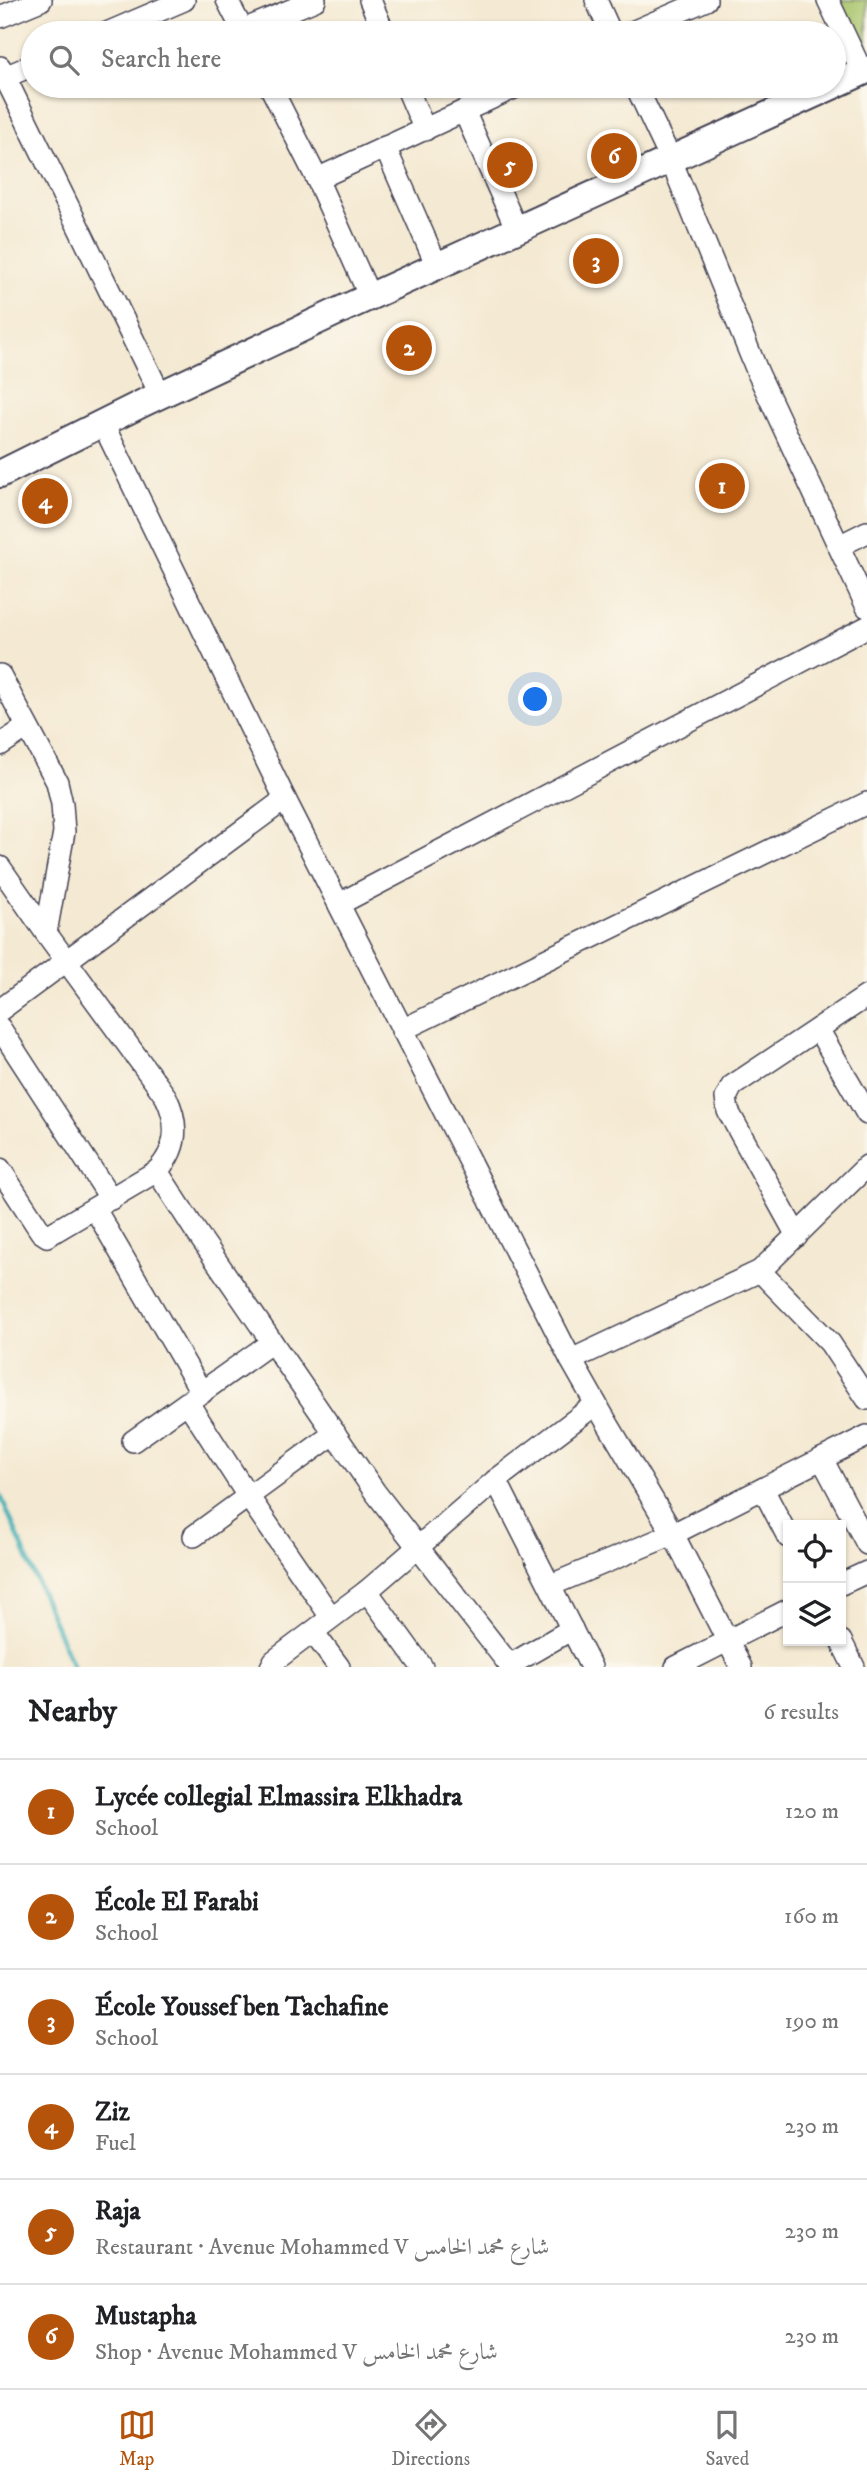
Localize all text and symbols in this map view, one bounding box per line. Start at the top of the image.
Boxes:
search box [21,21,846,98]
icon: search [45,41,83,79]
text: Search here [101,43,221,76]
pin: 6 [591,130,637,182]
pin: 5 [487,139,533,191]
pin: 3 [573,235,619,287]
pin: 2 [386,322,432,374]
pin: 1 [699,460,745,512]
pin: 4 [22,475,68,527]
your location [518,682,552,716]
map controls [783,1520,846,1646]
button: locate [783,1520,846,1583]
button: layers [783,1583,846,1646]
text: Nearby [28,1694,117,1731]
text: 6 results [763,1698,839,1727]
text: Lycée collegial Elmassira Elkhadra [95,1781,462,1814]
text: 1 [47,1797,55,1826]
text: 120 m [785,1797,839,1826]
text: School [95,1814,158,1843]
text: École El Farabi [95,1886,259,1919]
text: 2 [45,1902,57,1931]
text: 160 m [784,1902,839,1931]
text: School [95,1919,158,1948]
text: École Youssef ben Tachafine [95,1991,388,2024]
text: 3 [47,2007,55,2036]
text: 190 m [785,2007,839,2036]
text: School [95,2024,158,2053]
text: Ziz [95,2096,130,2129]
text: 4 [44,2112,58,2141]
text: 230 m [785,2112,839,2141]
text: Fuel [95,2129,136,2158]
text: Raja [95,2195,141,2228]
text: 5 [45,2217,57,2246]
text: 230 m [785,2217,839,2246]
text: Restaurant · Avenue Mohammed V شارع محمد الخامس [95,2233,549,2262]
text: Mustapha [95,2300,197,2333]
text: 6 [45,2322,57,2351]
text: 230 m [785,2322,839,2351]
text: Shop · Avenue Mohammed V شارع محمد الخامس [95,2338,498,2367]
tab: Map [118,2406,156,2471]
tab: Directions [391,2406,470,2471]
tab: Saved [706,2406,749,2471]

